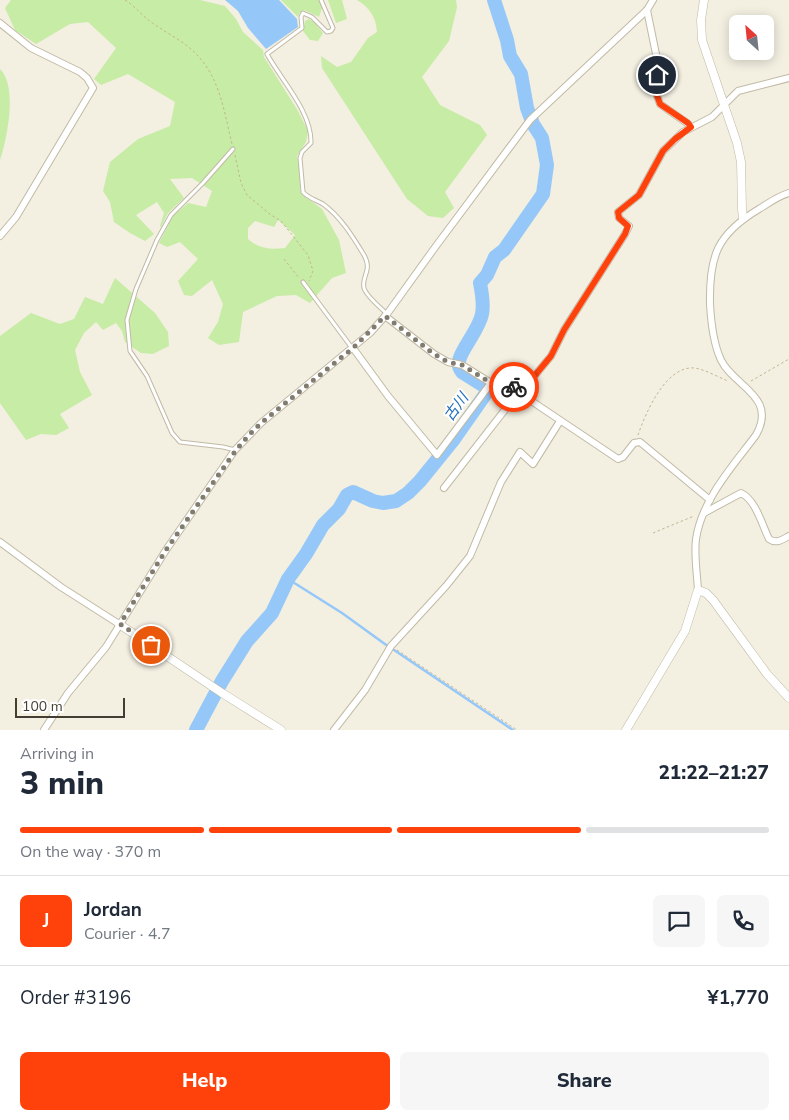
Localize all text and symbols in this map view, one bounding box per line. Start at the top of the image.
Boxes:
north arrow [729,15,774,60]
map controls [729,15,774,60]
pin [636,54,678,96]
icon: home [643,61,671,89]
courier [489,362,539,412]
icon: bike [500,373,528,401]
water label: 古川 [439,387,474,425]
pin [130,624,172,666]
icon: bag [137,631,165,659]
scale bar [15,695,125,718]
text: 100 m [22,697,63,716]
text: Arriving in [20,743,94,765]
text: 21:22–21:27 [658,760,769,786]
text: 3 min [20,762,104,805]
text: On the way · 370 m [20,841,161,863]
button: chat [653,895,705,947]
button: phone [717,895,769,947]
text: Jordan [84,897,142,923]
text: J [43,908,49,934]
text: Courier · 4.7 [84,923,170,945]
text: Order #3196 [20,985,131,1011]
text: ¥1,770 [707,985,769,1011]
button: Help [20,1052,390,1110]
button: Share [400,1052,769,1110]

